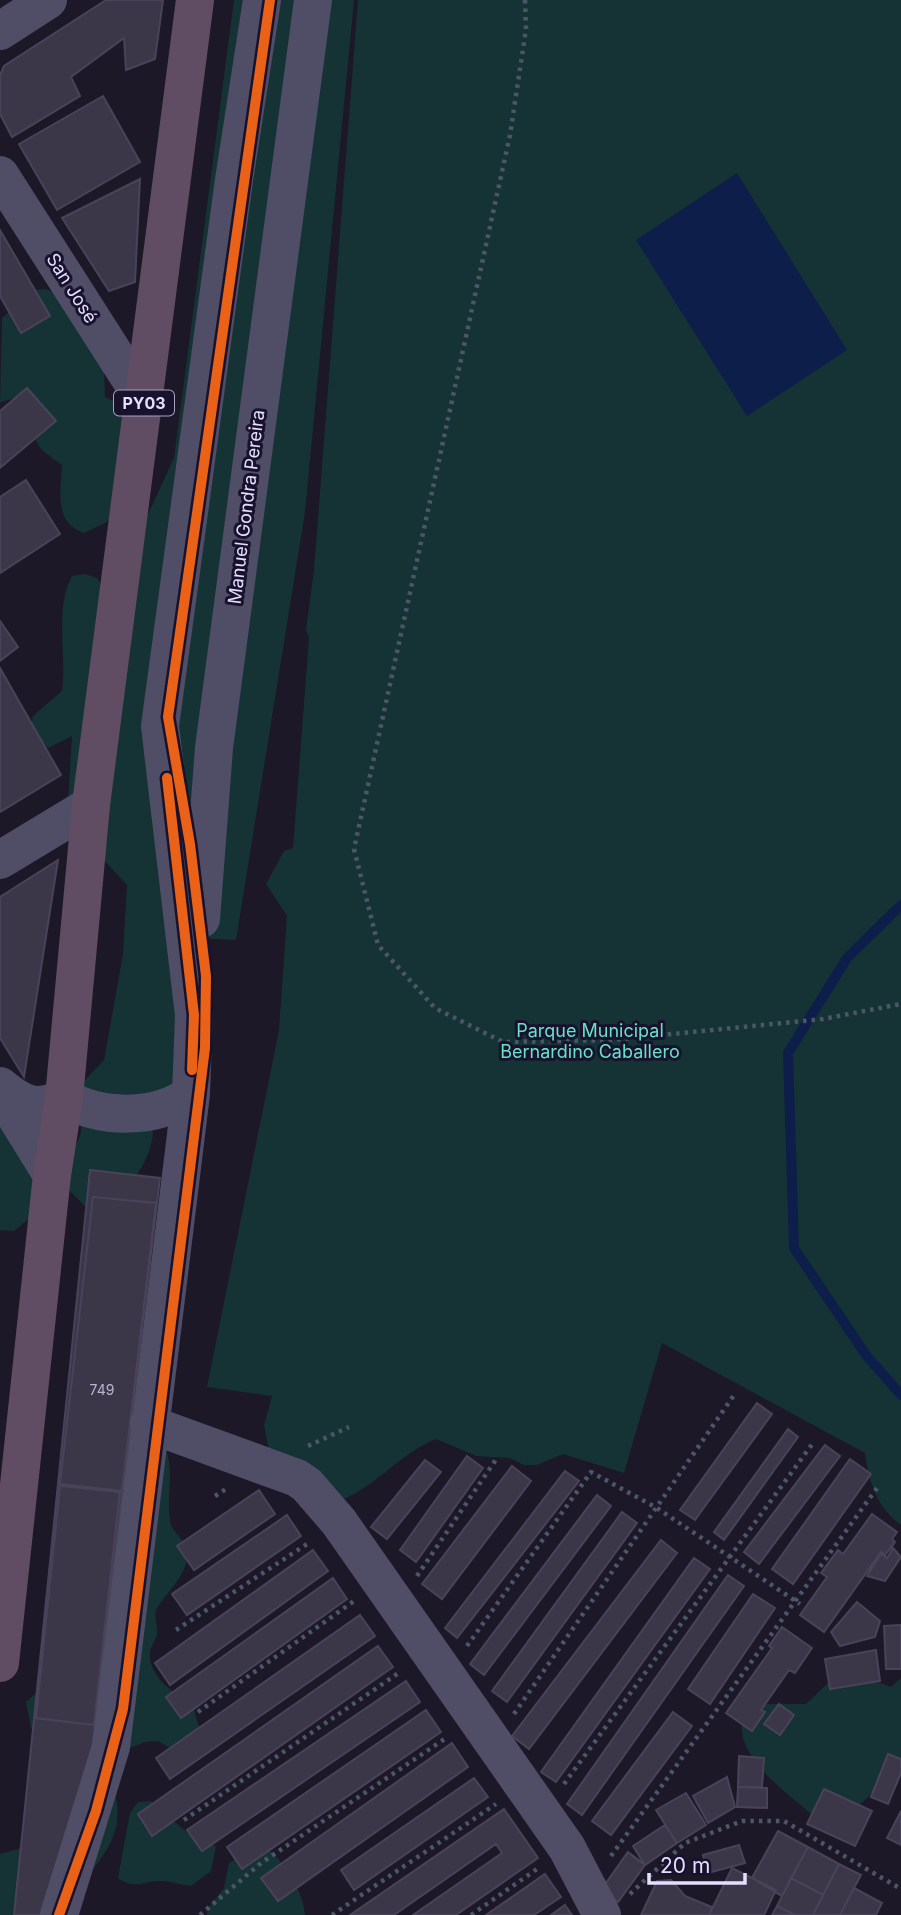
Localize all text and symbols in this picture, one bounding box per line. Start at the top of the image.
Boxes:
street label: San José [42,249,102,327]
road number: PY03 [114,390,174,416]
street label: Manuel Gondra Pereira [224,409,268,605]
park label: Parque Municipal Bernardino Caballero [500,1020,680,1062]
house number: 749 [90,1381,114,1398]
scale bar [649,1842,745,1886]
text: 20 m [660,1853,710,1878]

